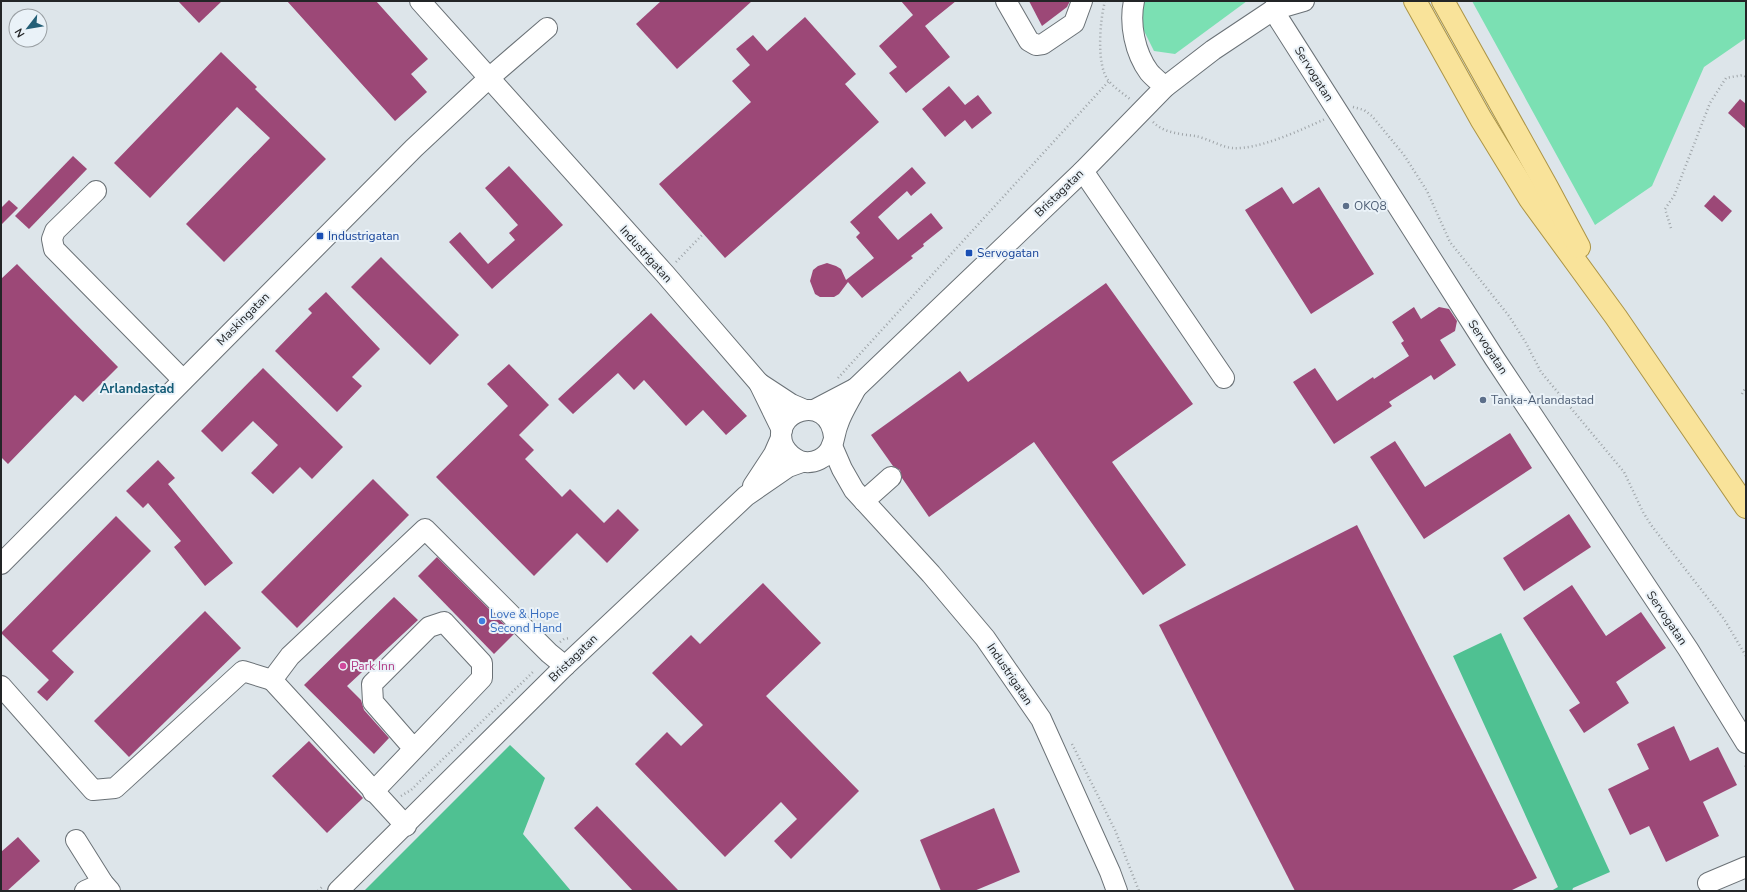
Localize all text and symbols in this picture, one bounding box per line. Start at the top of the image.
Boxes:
north arrow [8,8,48,48]
text: N [11,26,28,40]
street label: Servogatan [1291,43,1337,105]
street label: Bristagatan [1031,166,1087,220]
place label: OKQ8 [1354,198,1387,214]
marker: OKQ8 [1341,201,1351,211]
street label: Industrigatan [616,222,676,286]
place label: Industrigatan [328,228,399,244]
marker: Industrigatan [315,231,325,241]
place label: Servogatan [977,245,1039,261]
marker: Servogatan [964,248,974,258]
street label: Maskingatan [213,289,273,349]
street label: Servogatan [1464,317,1512,377]
district label: Arlandastad [100,380,174,398]
place label: Tanka-Arlandastad [1491,392,1594,408]
marker: Tanka-Arlandastad [1478,395,1488,405]
street label: Servogatan [1643,588,1691,648]
place label: Love & Hope Second Hand [490,606,562,636]
marker: Love & Hope Second Hand [477,616,487,626]
street label: Bristagatan [545,631,601,685]
street label: Industrigatan [983,640,1037,708]
place label: Park Inn [351,658,395,674]
marker: Park Inn [338,661,348,671]

